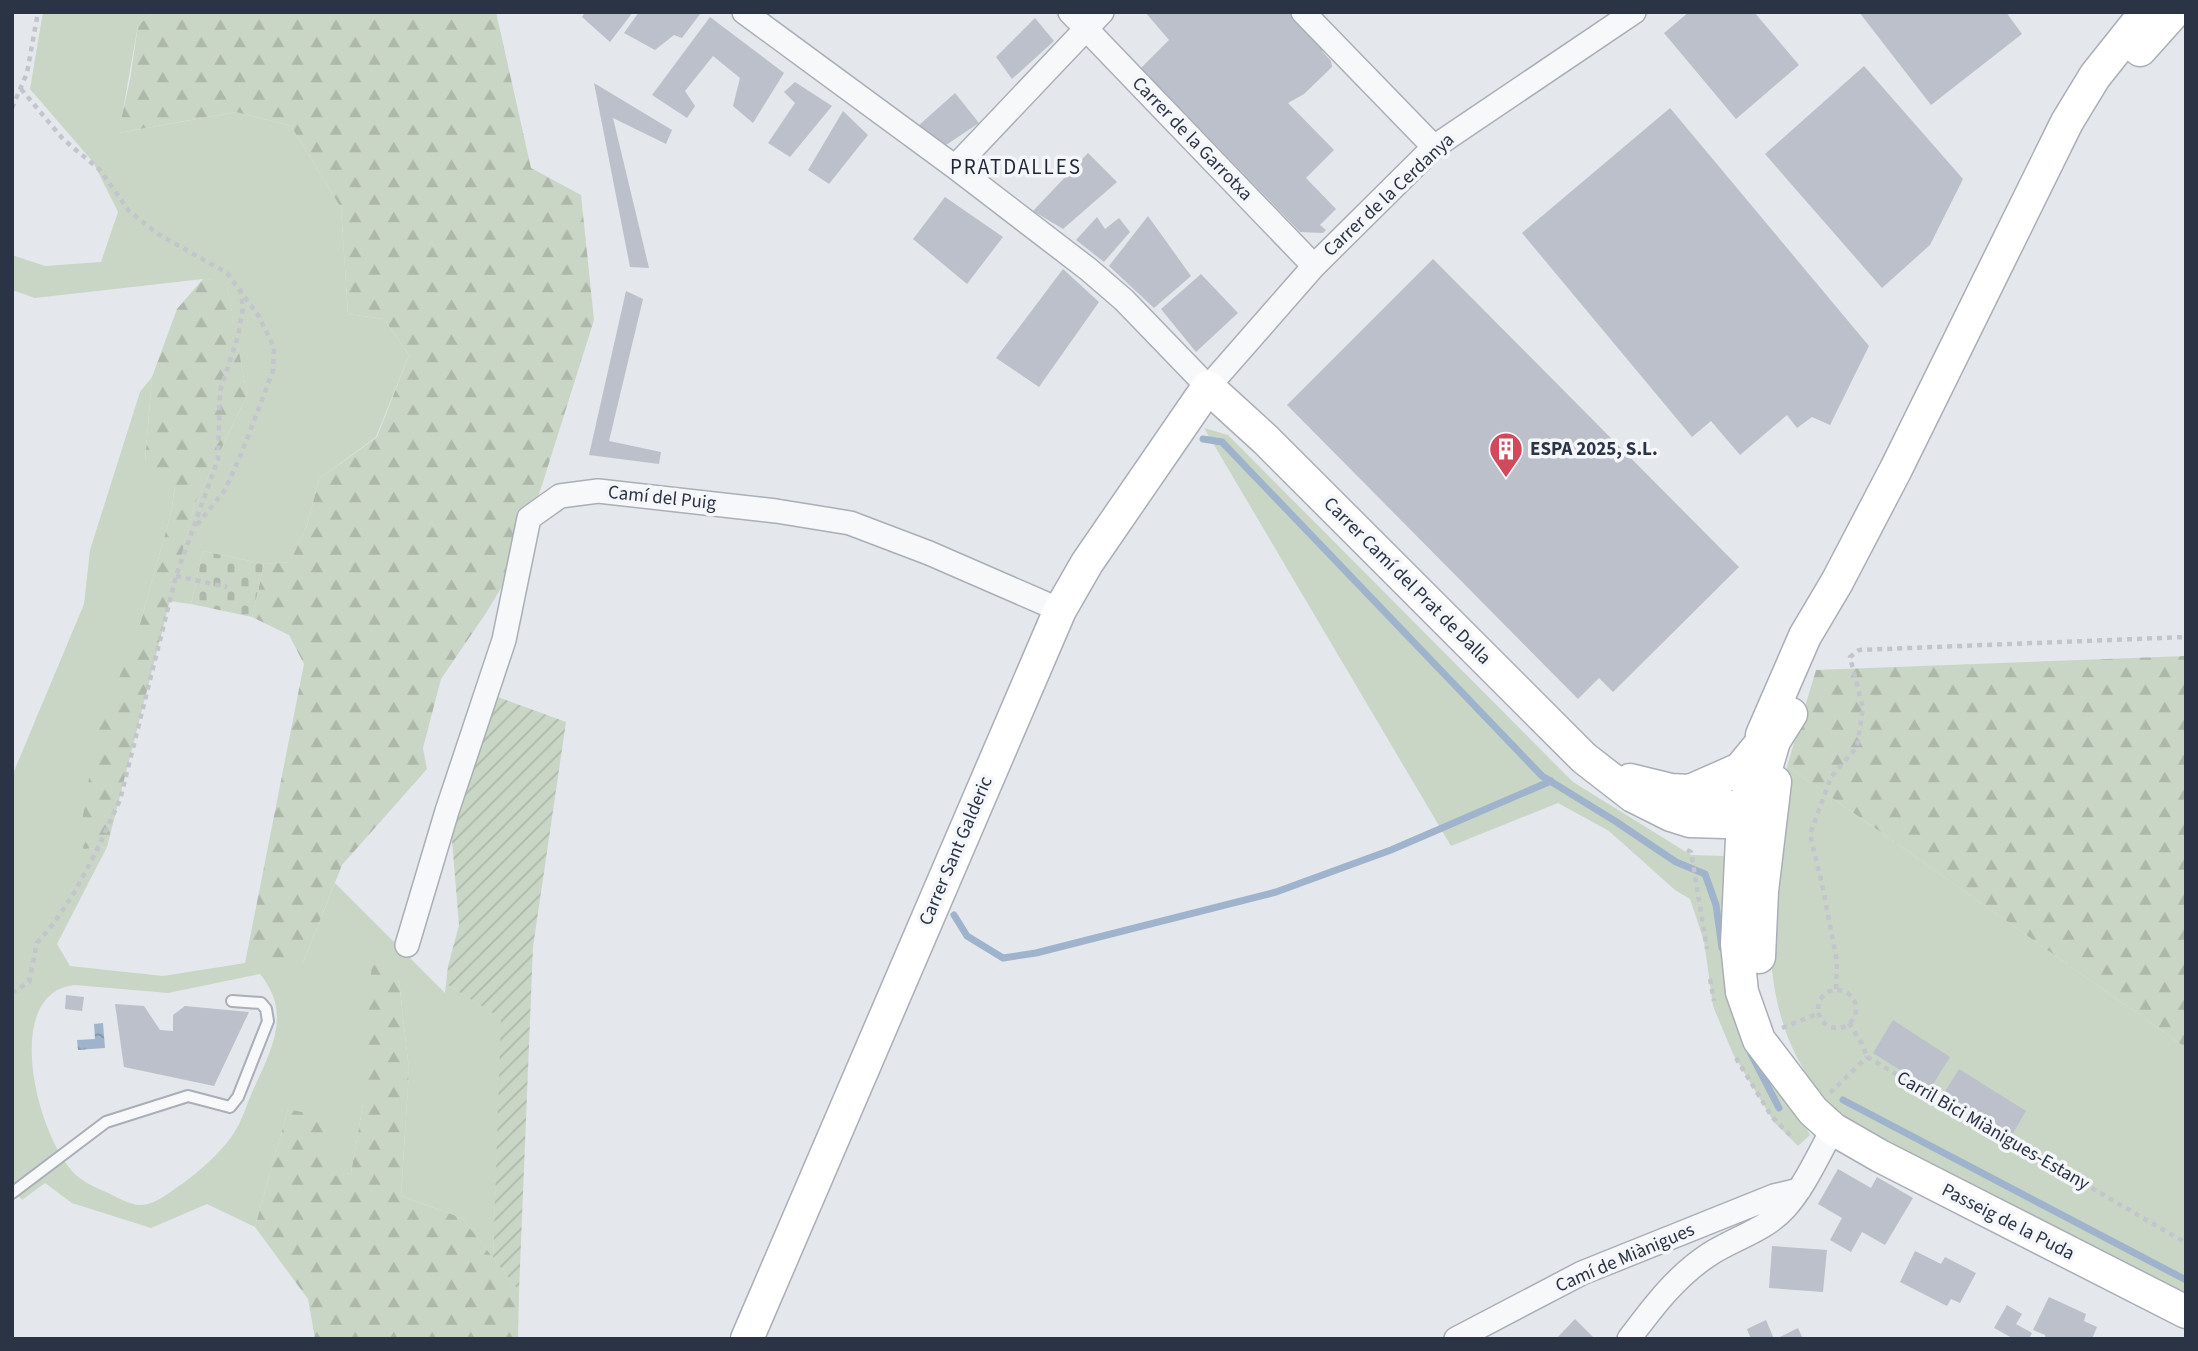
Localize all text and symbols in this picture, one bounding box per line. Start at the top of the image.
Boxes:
street label: Carrer de la Garrotxa [1126,71,1258,207]
street label: Carrer de la Cerdanya [1317,127,1461,263]
district label: PRATDALLES [950,152,1082,182]
building icon: ESPA 2025, S.L. [1487,430,1525,479]
place label: ESPA 2025, S.L. [1530,436,1658,463]
street label: Camí del Puig [607,479,718,517]
street label: Carrer Camí del Prat de Dalla [1317,491,1497,671]
street label: Carrer Sant Galderic [912,772,1000,930]
street label: Carril Bici Miànigues-Estany [1891,1065,2095,1197]
street label: Passeig de la Puda [1937,1177,2079,1267]
street label: Camí de Miànigues [1551,1216,1699,1300]

